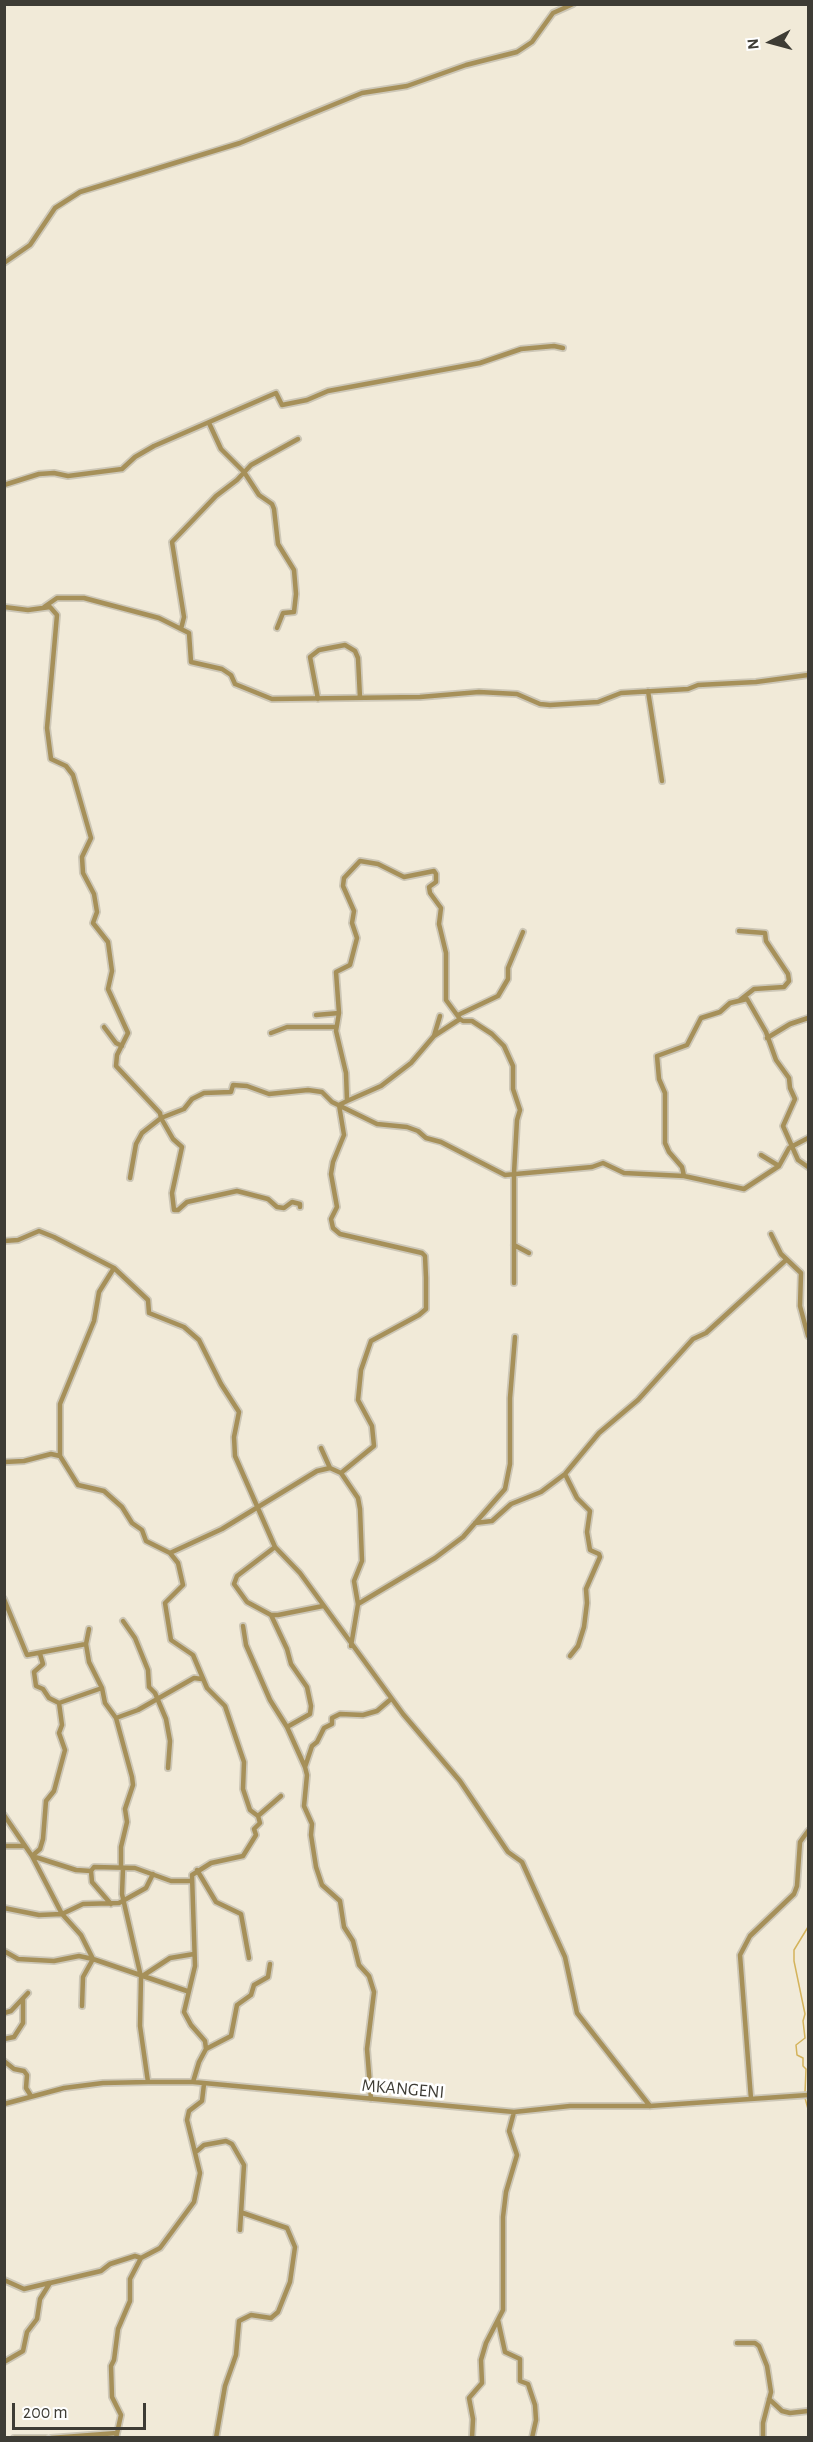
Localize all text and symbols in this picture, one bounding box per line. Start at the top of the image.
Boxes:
north arrow [741,12,801,72]
text: N [745,38,762,50]
street label: MKANGENI [361,2075,445,2103]
scale bar [15,2391,148,2429]
text: 200 m [23,2404,68,2422]

